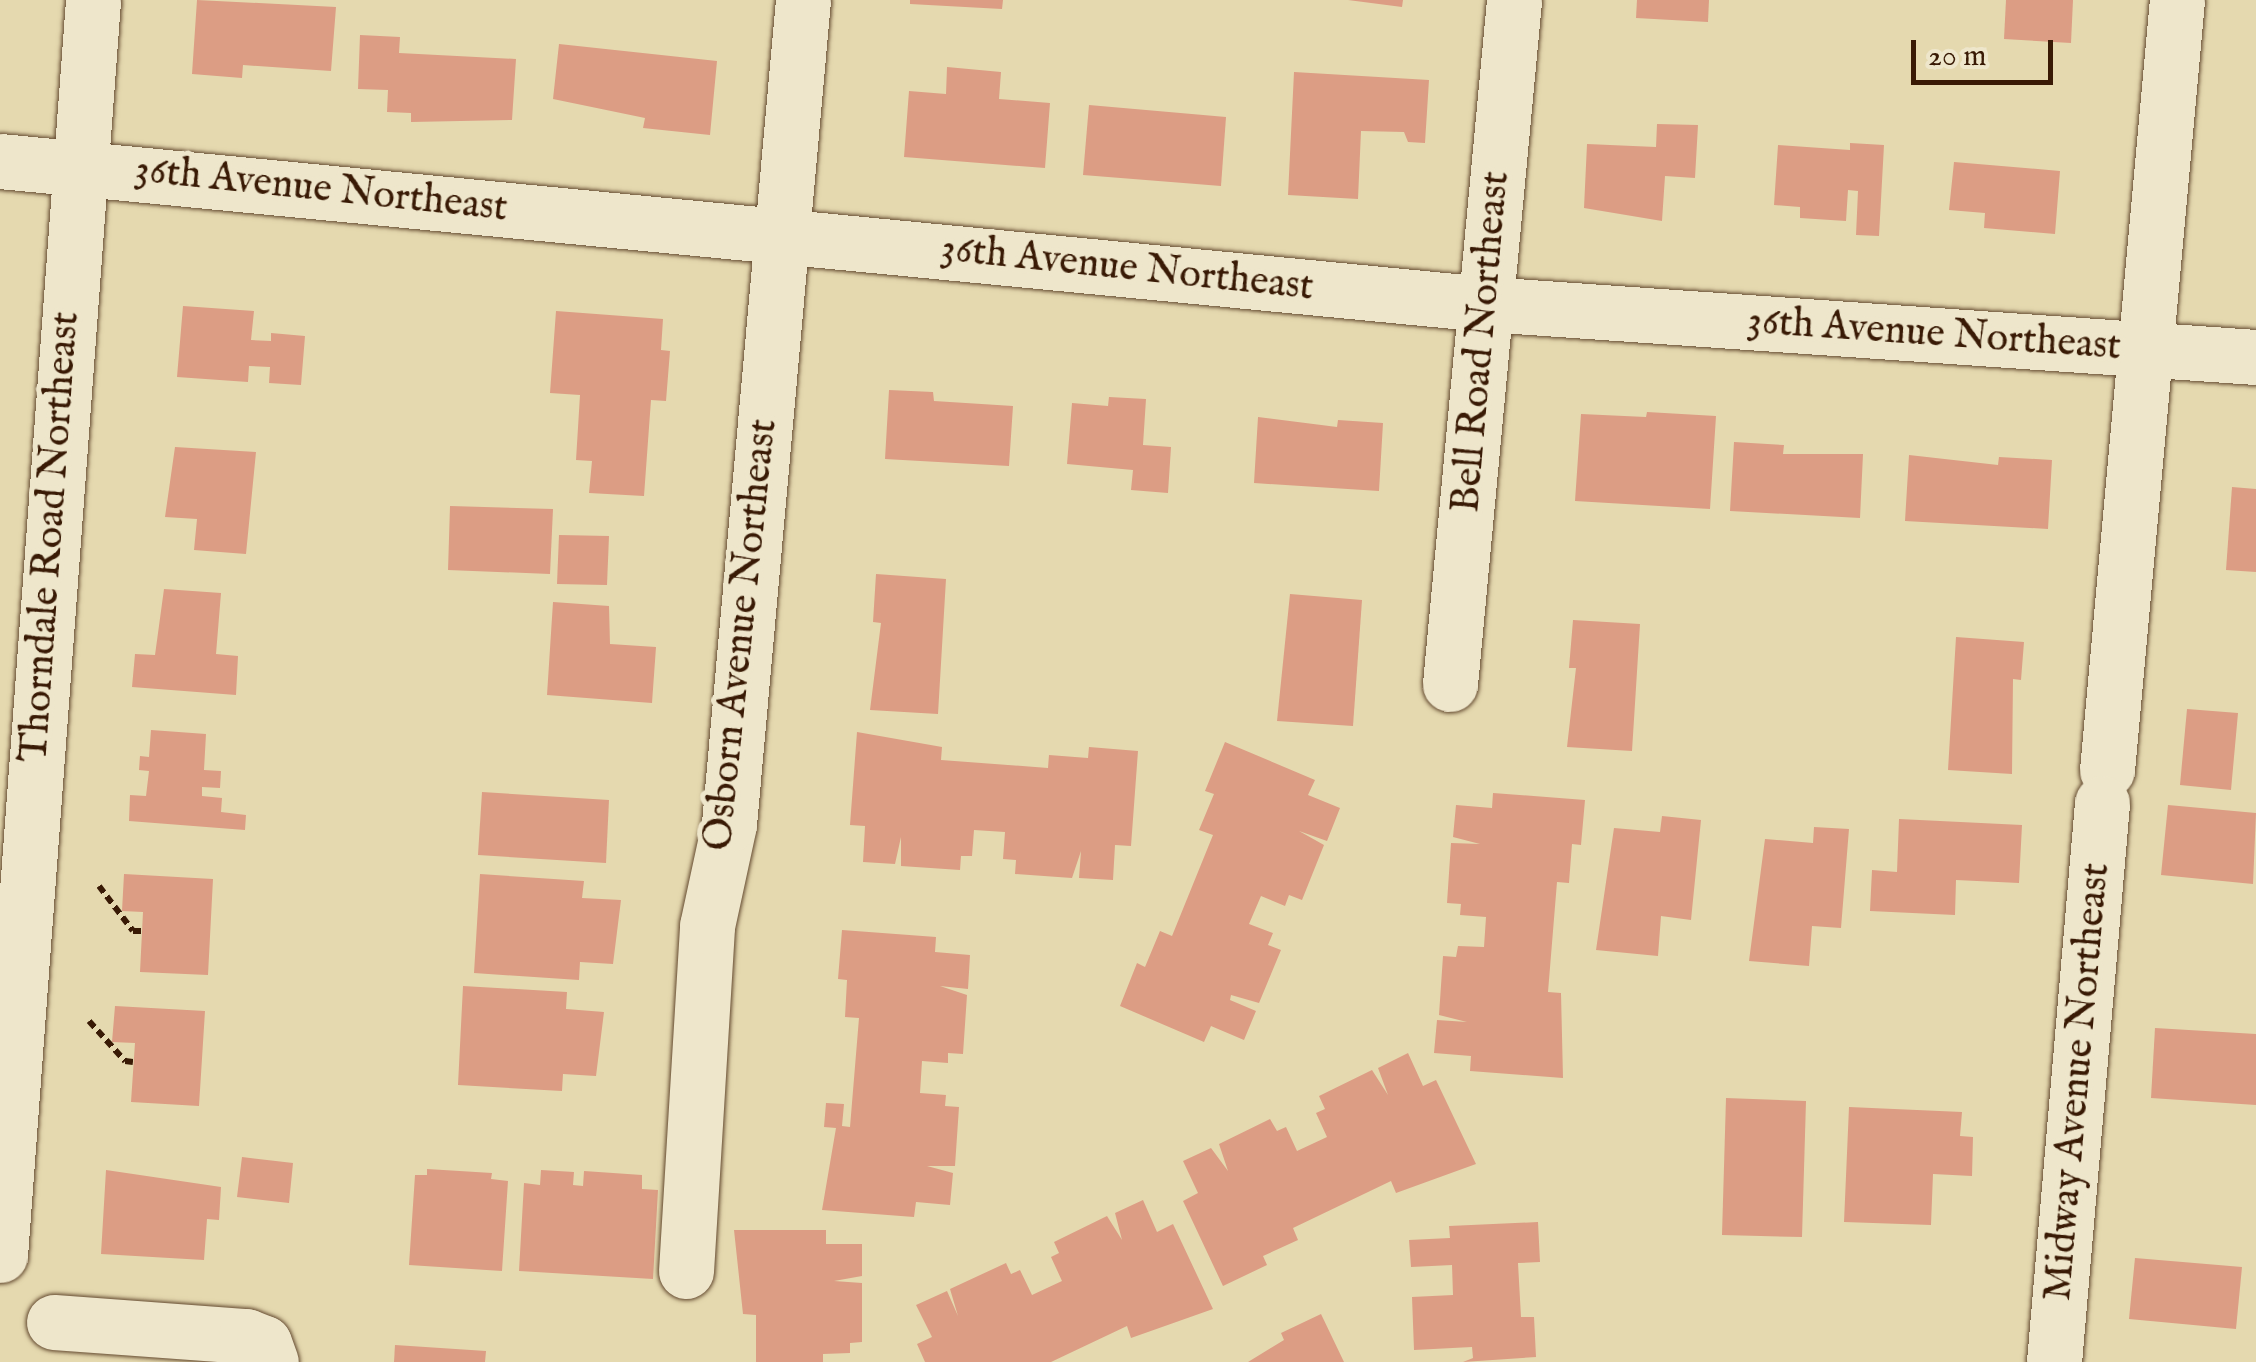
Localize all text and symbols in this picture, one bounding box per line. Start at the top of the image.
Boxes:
scale bar [1916,20,2058,82]
text: 20 m [1928,38,1987,76]
street label: 36th Avenue Northeast [132,147,510,233]
street label: Bell Road Northeast [1443,169,1521,515]
street label: 36th Avenue Northeast [938,226,1316,312]
street label: 36th Avenue Northeast [1746,298,2122,372]
street label: Thorndale Road Northeast [11,310,91,764]
street label: Osborn Avenue Northeast [695,417,789,853]
street label: Midway Avenue Northeast [2035,861,2121,1303]

